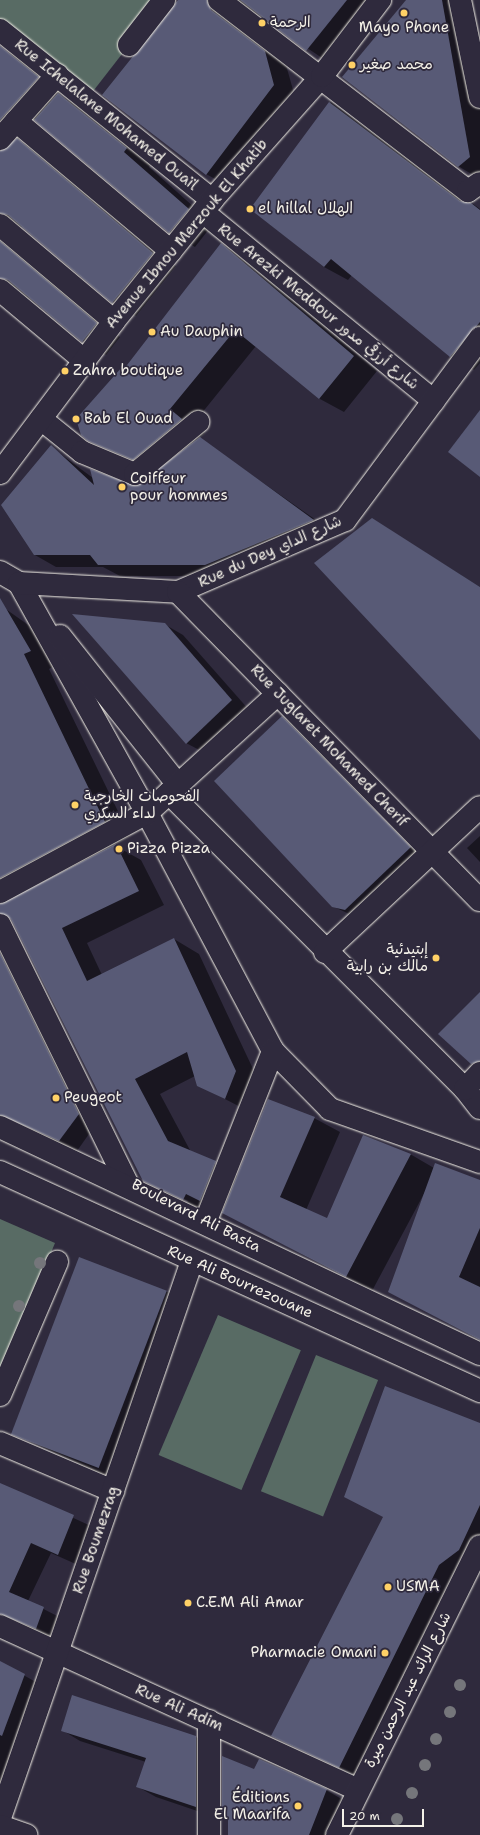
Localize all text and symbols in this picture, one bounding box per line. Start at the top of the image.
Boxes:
marker: Mayo Phone [399,8,409,18]
place label: الرحمة [270,14,311,32]
marker: الرحمة [257,18,267,28]
place label: Mayo Phone [359,19,449,37]
street label: Rue Ichelalane Mohamed Ouaïl [11,36,201,194]
place label: محمد صغير [360,56,433,74]
marker: محمد صغير [347,60,357,70]
street label: Avenue Ibnou Merzouk El Khatib [102,136,272,332]
place label: el hillal الهلال [258,200,353,218]
marker: el hillal الهلال [245,204,255,214]
street label: Rue Arezki Meddour شارع أرزقي مدور [214,220,422,394]
place label: Au Dauphin [160,323,243,341]
marker: Au Dauphin [147,327,157,337]
place label: Zahra boutique [73,362,183,380]
marker: Zahra boutique [60,366,70,376]
place label: Bab El Ouad [84,410,173,428]
marker: Bab El Ouad [71,414,81,424]
place label: Coiffeur pour hommes [130,469,228,504]
marker: Coiffeur pour hommes [117,482,127,492]
street label: Rue du Dey شارع الداي [195,512,345,592]
street label: Rue Juglaret Mohamed Cherif [247,661,411,831]
place label: الفحوصات الخارجية لداء السكري [84,787,200,822]
marker: الفحوصات الخارجية لداء السكري [69,799,81,811]
place label: Pizza Pizza [127,840,210,858]
marker: Pizza Pizza [114,844,124,854]
place label: إبتيدئية مالك بن رابية [347,940,428,975]
marker: إبتيدئية مالك بن رابية [431,953,441,963]
place label: Peugeot [64,1089,122,1107]
marker: Peugeot [51,1093,61,1103]
street label: Boulevard Ali Basta [128,1176,264,1256]
street label: Rue Ali Bourrezouane [164,1242,316,1322]
street label: Rue Boumezrag [69,1484,123,1596]
place label: USMA [396,1578,440,1596]
marker: USMA [383,1582,393,1592]
place label: C.E.M Ali Amar [196,1594,304,1612]
marker: C.E.M Ali Amar [183,1598,193,1608]
street label: شارع الرائد عبد الرحمن ميرة [361,1609,455,1771]
place label: Pharmacie Omani [251,1644,377,1662]
marker: Pharmacie Omani [380,1648,390,1658]
street label: Rue Ali Adim [132,1681,226,1735]
place label: Éditions El Maarifa [214,1788,290,1823]
marker: Éditions El Maarifa [293,1801,303,1811]
scale bar [344,1801,426,1827]
text: 20 m [349,1808,380,1824]

